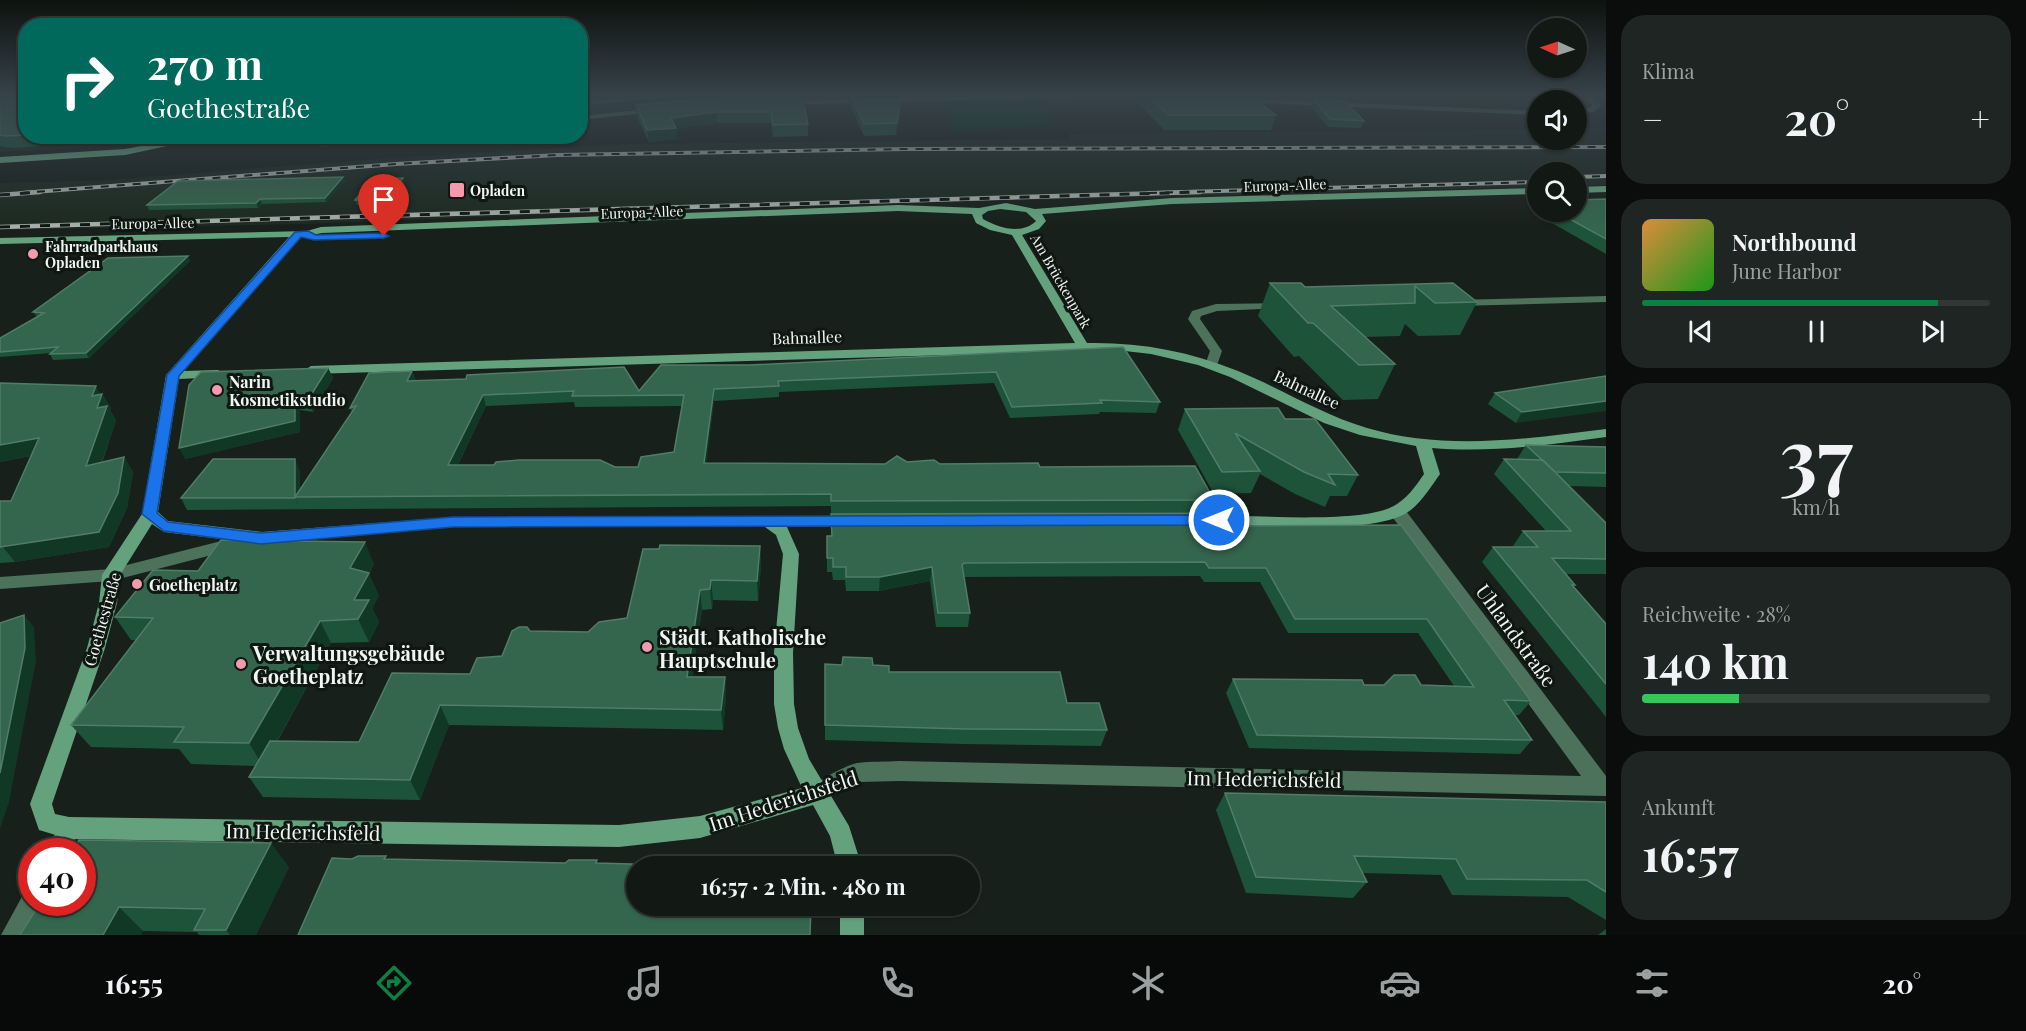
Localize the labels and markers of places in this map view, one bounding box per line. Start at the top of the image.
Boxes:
pin [358,174,409,236]
marker: Opladen [448,181,466,199]
place label: Opladen [470,181,525,200]
place label: Fahrradparkhaus Opladen [45,237,158,272]
marker: Fahrradparkhaus Opladen [26,247,40,261]
place label: Narin Kosmetikstudio [229,371,346,410]
marker: Narin Kosmetikstudio [210,383,224,397]
place label: Goetheplatz [149,574,238,595]
marker: Goetheplatz [130,577,144,591]
place label: Städt. Katholische Hauptschule [659,623,826,673]
place label: Verwaltungsgebäude Goetheplatz [252,639,445,689]
marker: Städt. Katholische Hauptschule [640,640,654,654]
marker: Verwaltungsgebäude Goetheplatz [234,657,248,671]

